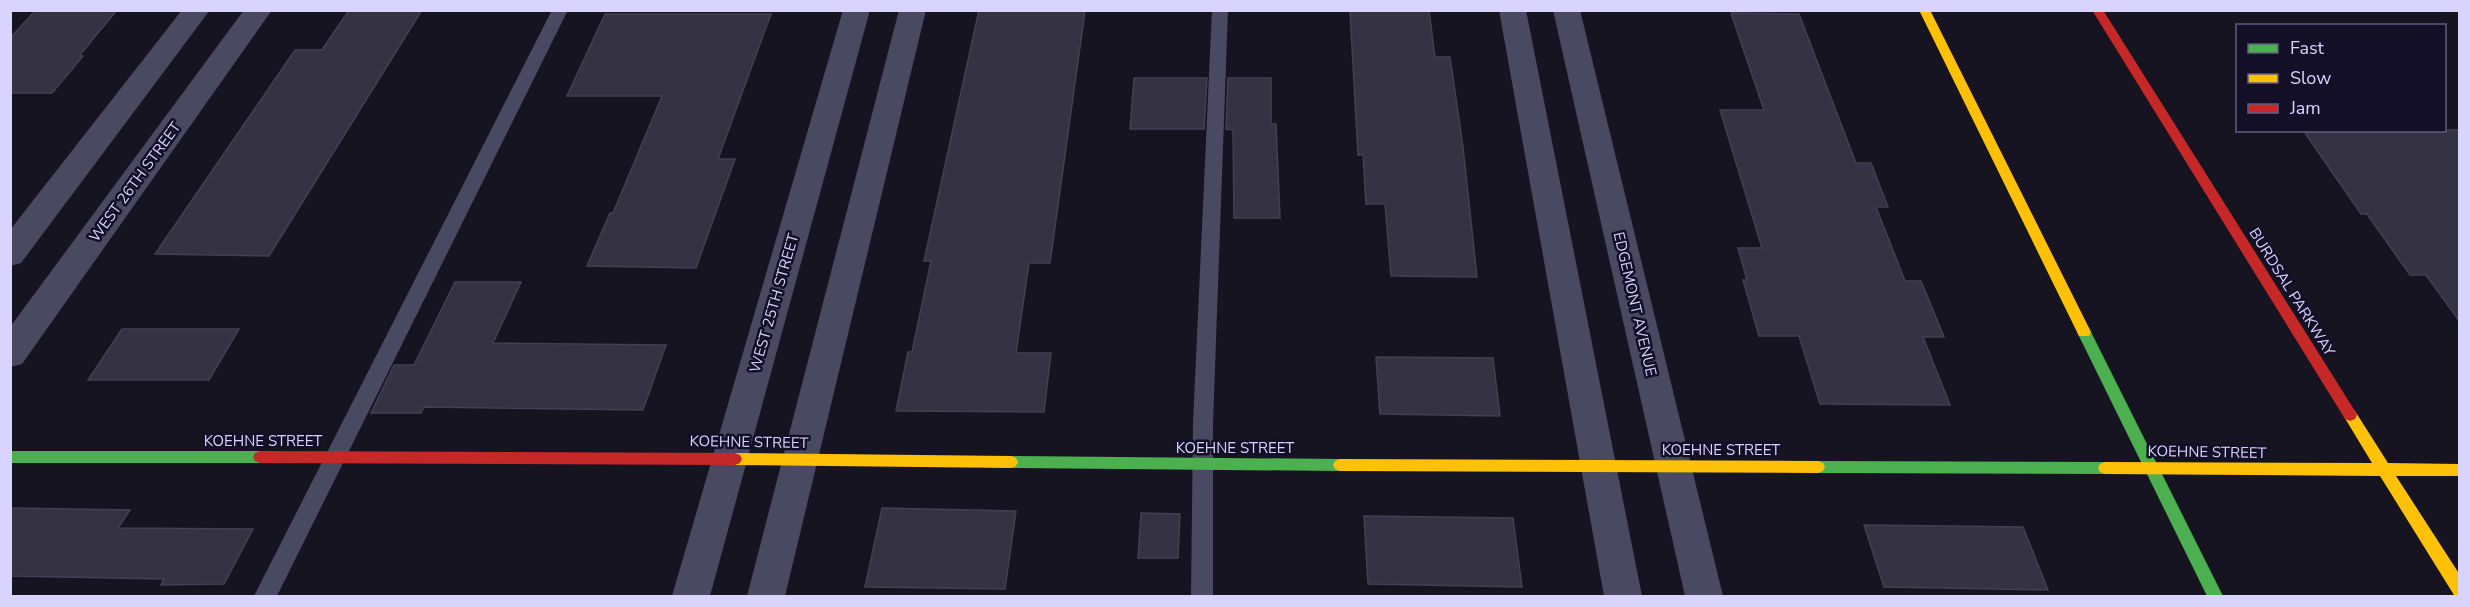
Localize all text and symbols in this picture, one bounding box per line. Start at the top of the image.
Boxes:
legend [2236,24,2446,132]
text: Fast [2290,36,2325,60]
text: Slow [2290,66,2331,90]
text: Jam [2289,96,2321,120]
street label: WEST 26TH STREET [85,118,185,246]
street label: BURDSAL PARKWAY [2244,224,2340,361]
street label: EDGEMONT AVENUE [1609,230,1661,378]
street label: WEST 25TH STREET [745,231,803,375]
street label: KOEHNE STREET [204,431,322,451]
street label: KOEHNE STREET [689,431,809,453]
street label: KOEHNE STREET [1176,438,1294,458]
street label: KOEHNE STREET [1662,440,1780,460]
street label: KOEHNE STREET [2147,441,2267,463]

